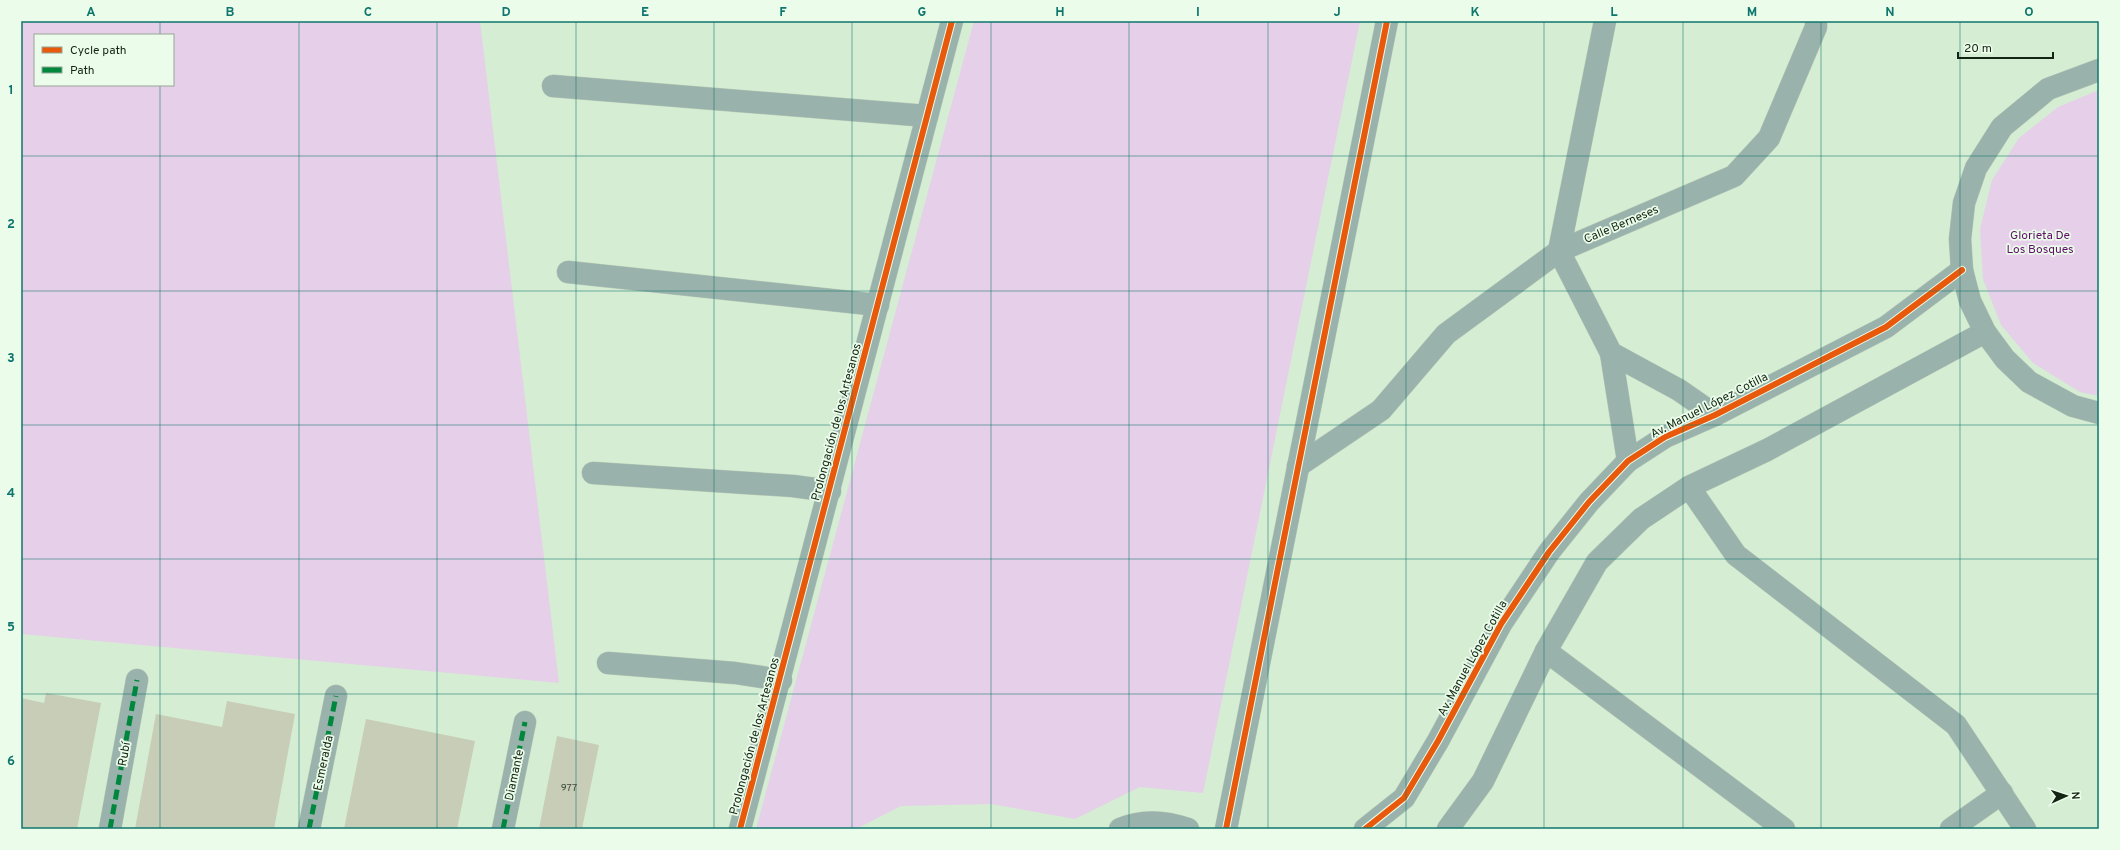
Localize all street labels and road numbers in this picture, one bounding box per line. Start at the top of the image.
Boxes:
street label: Calle Berneses [1582,202,1661,248]
street label: Prolongación de los Artesanos [808,342,866,503]
street label: Av. Manuel López Cotilla [1648,369,1771,443]
street label: Av. Manuel López Cotilla [1434,598,1511,719]
street label: Prolongación de los Artesanos [726,656,784,817]
street label: Esmeralda [310,734,338,792]
street label: Rubí [115,740,135,768]
street label: Diamante [502,748,528,802]

